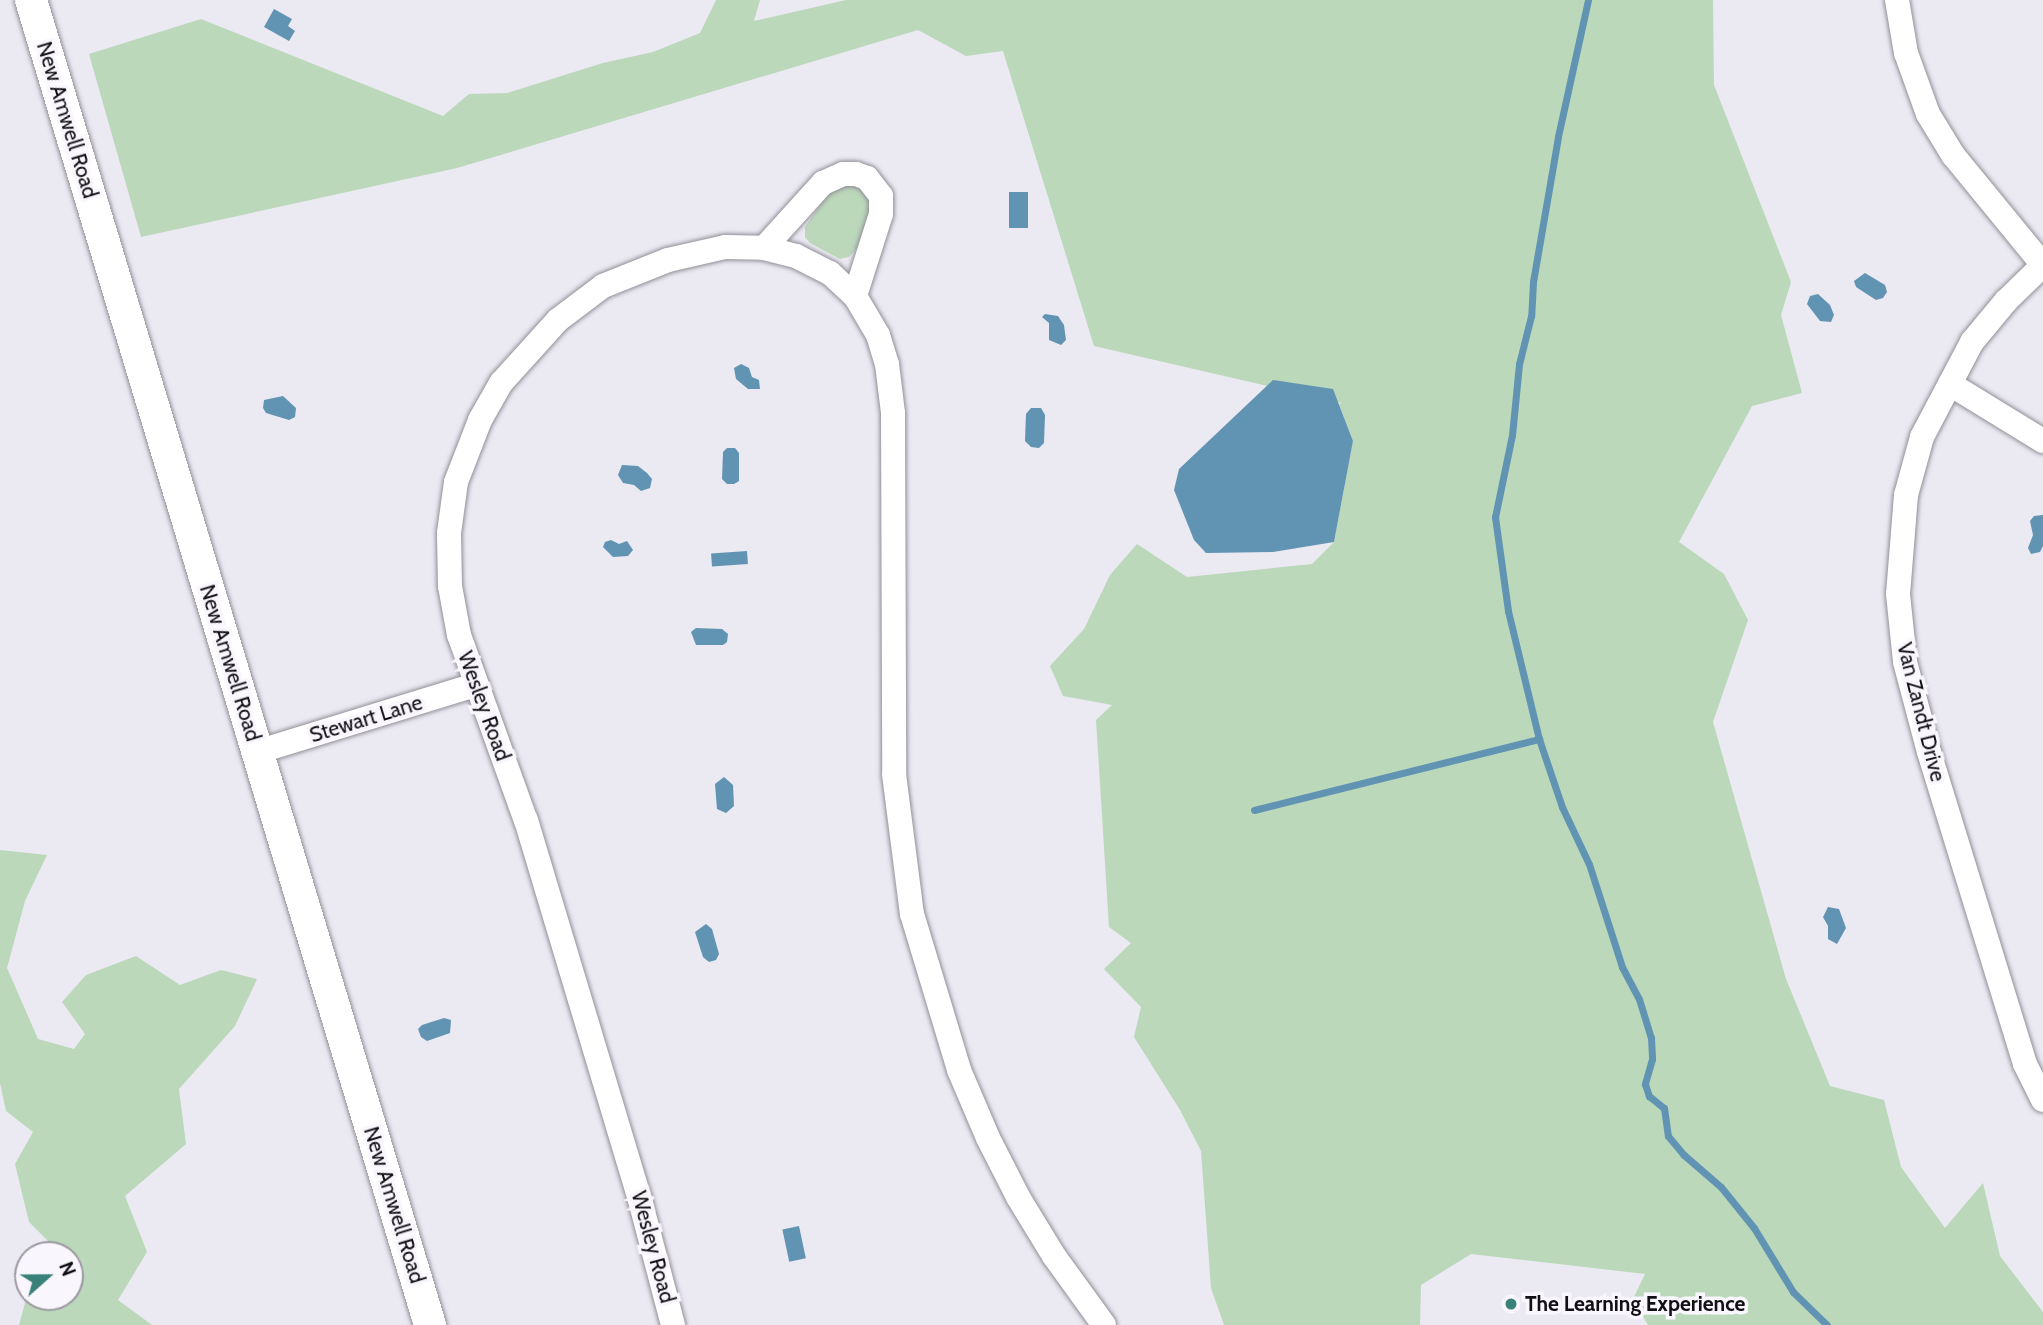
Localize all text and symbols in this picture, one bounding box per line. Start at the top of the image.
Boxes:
street label: New Amwell Road [31,39,103,201]
street label: New Amwell Road [194,582,266,744]
street label: Van Zandt Drive [1892,640,1950,784]
street label: Wesley Road [453,648,515,764]
street label: Stewart Lane [307,690,425,748]
street label: New Amwell Road [358,1124,430,1286]
street label: Wesley Road [626,1188,680,1306]
north arrow [14,1241,84,1311]
text: N [54,1259,80,1279]
place label: The Learning Experience [1525,1291,1745,1317]
marker: The Learning Experience [1503,1296,1519,1312]

